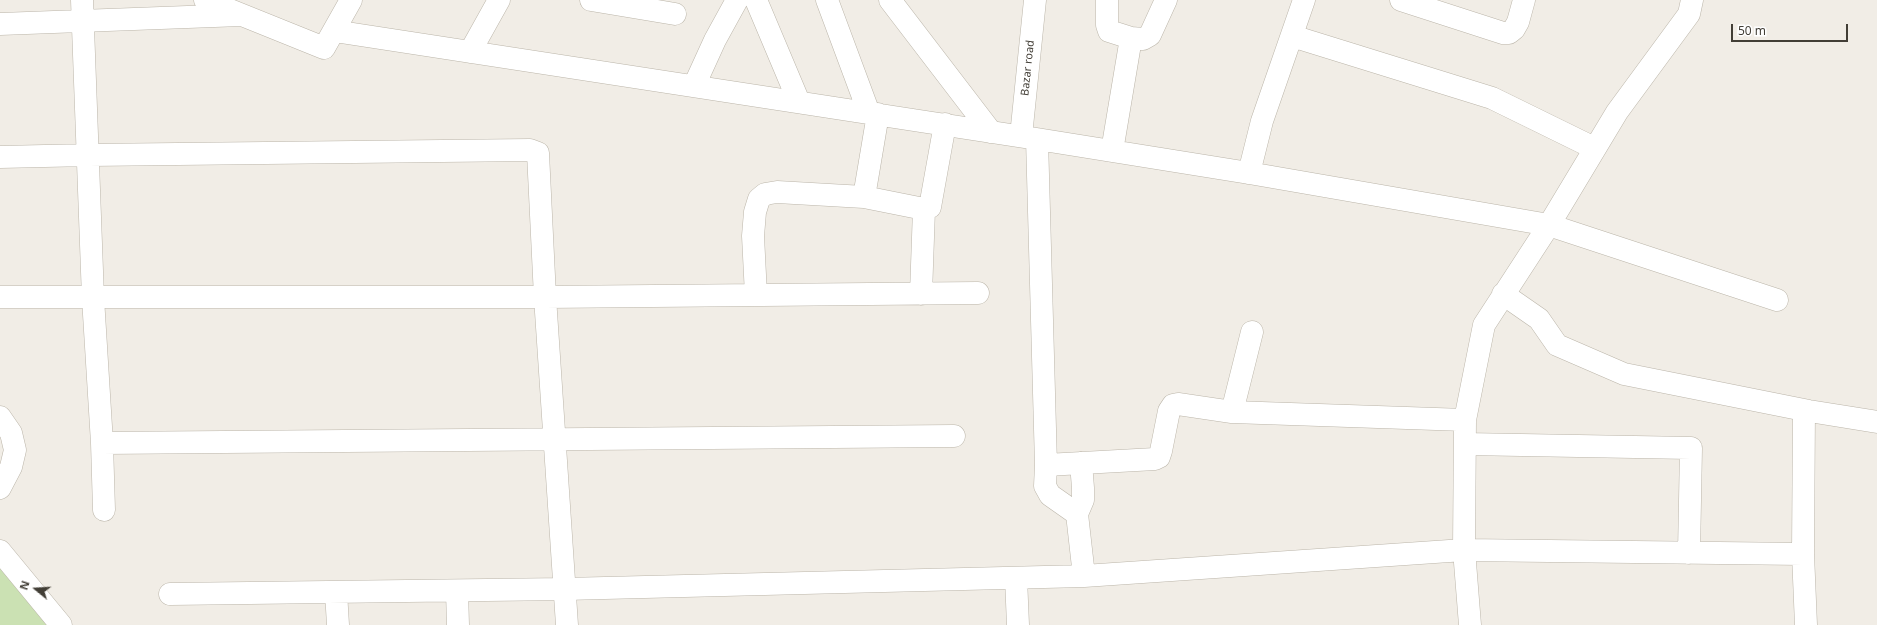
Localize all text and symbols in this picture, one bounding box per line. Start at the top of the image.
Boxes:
scale bar [1733,16,1850,42]
text: 50 m [1738,22,1766,39]
street label: Bazar road [1019,39,1037,97]
north arrow [16,569,56,609]
text: N [16,579,33,592]

